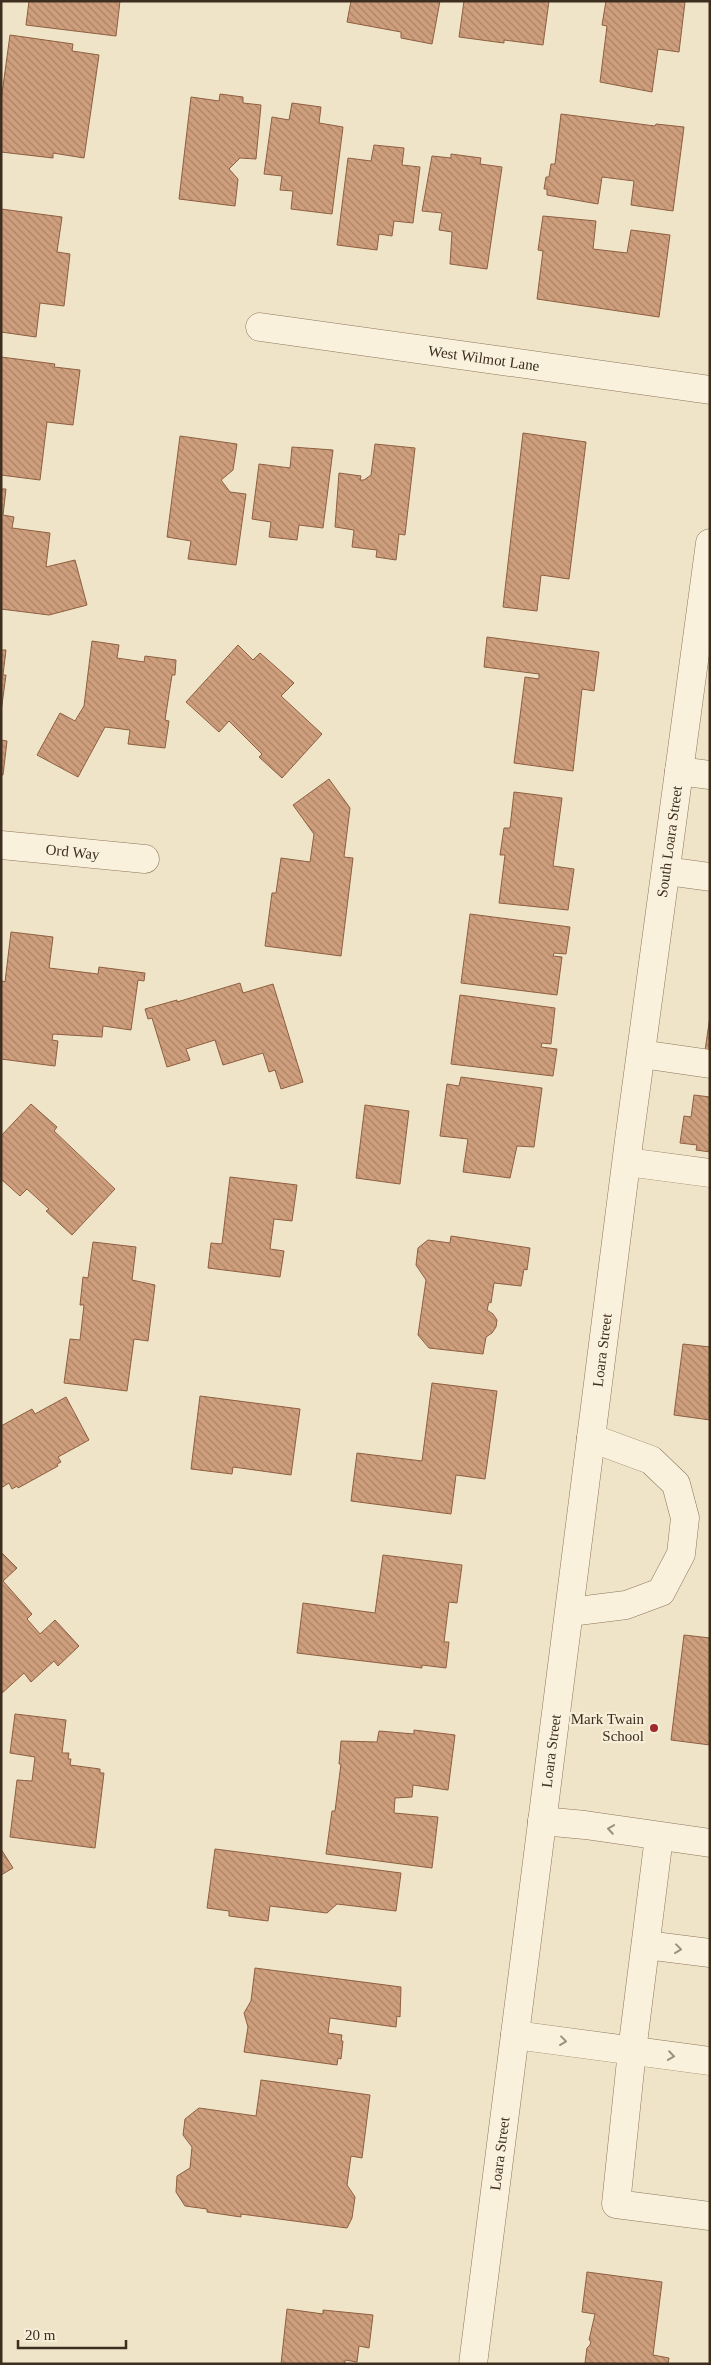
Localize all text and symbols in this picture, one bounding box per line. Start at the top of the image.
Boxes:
street label: West Wilmot Lane [427,343,541,374]
street label: South Loara Street [654,784,685,898]
street label: Ord Way [45,841,101,863]
street label: Loara Street [590,1312,615,1388]
place label: Mark Twain School [571,1711,644,1744]
street label: Loara Street [539,1713,564,1789]
marker: Mark Twain School [648,1722,660,1734]
one-way arrow [606,1824,614,1835]
one-way arrow [674,1943,682,1954]
one-way arrow [559,2036,568,2046]
one-way arrow [667,2050,675,2061]
street label: Loara Street [487,2115,513,2191]
scale bar [18,2318,125,2350]
text: 20 m [25,2327,56,2343]

